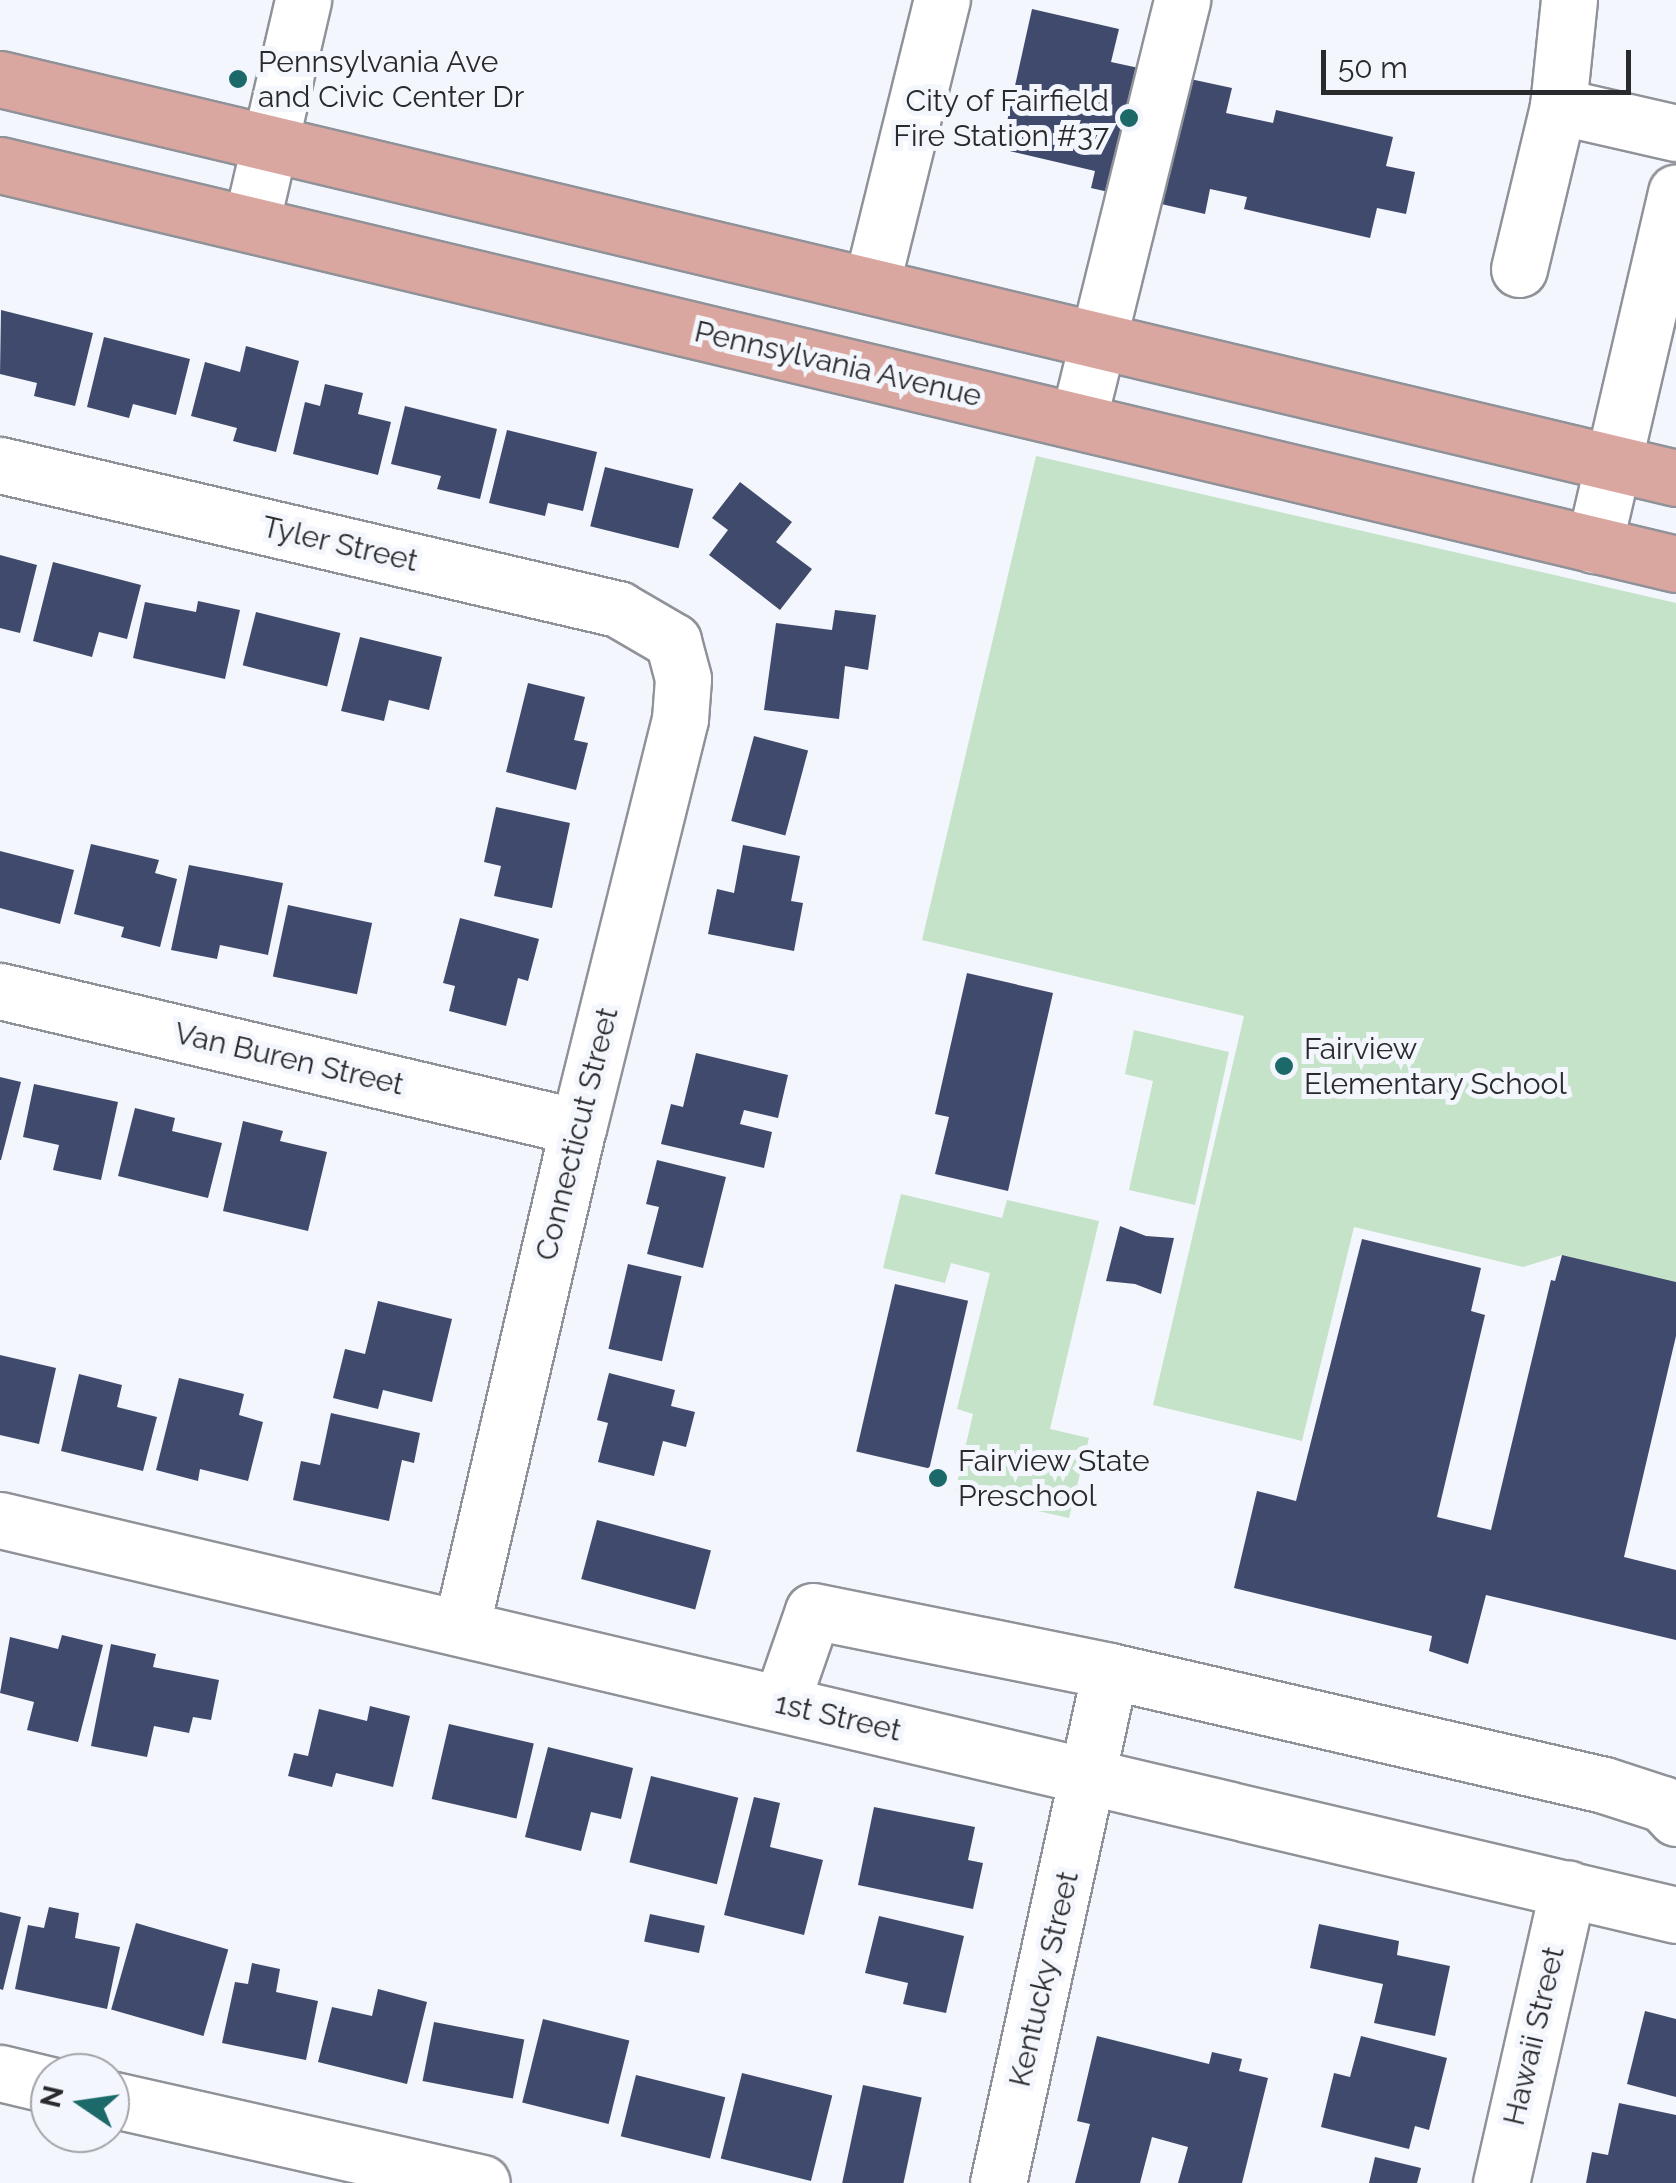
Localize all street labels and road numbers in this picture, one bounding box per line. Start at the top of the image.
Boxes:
street label: Pennsylvania Avenue [691,313,985,415]
street label: Tyler Street [258,509,422,579]
street label: Connecticut Street [528,1004,626,1264]
street label: Van Buren Street [171,1015,407,1103]
street label: 1st Street [771,1685,905,1749]
street label: Kentucky Street [1002,1867,1086,2091]
street label: Hawaii Street [1496,1943,1572,2129]

